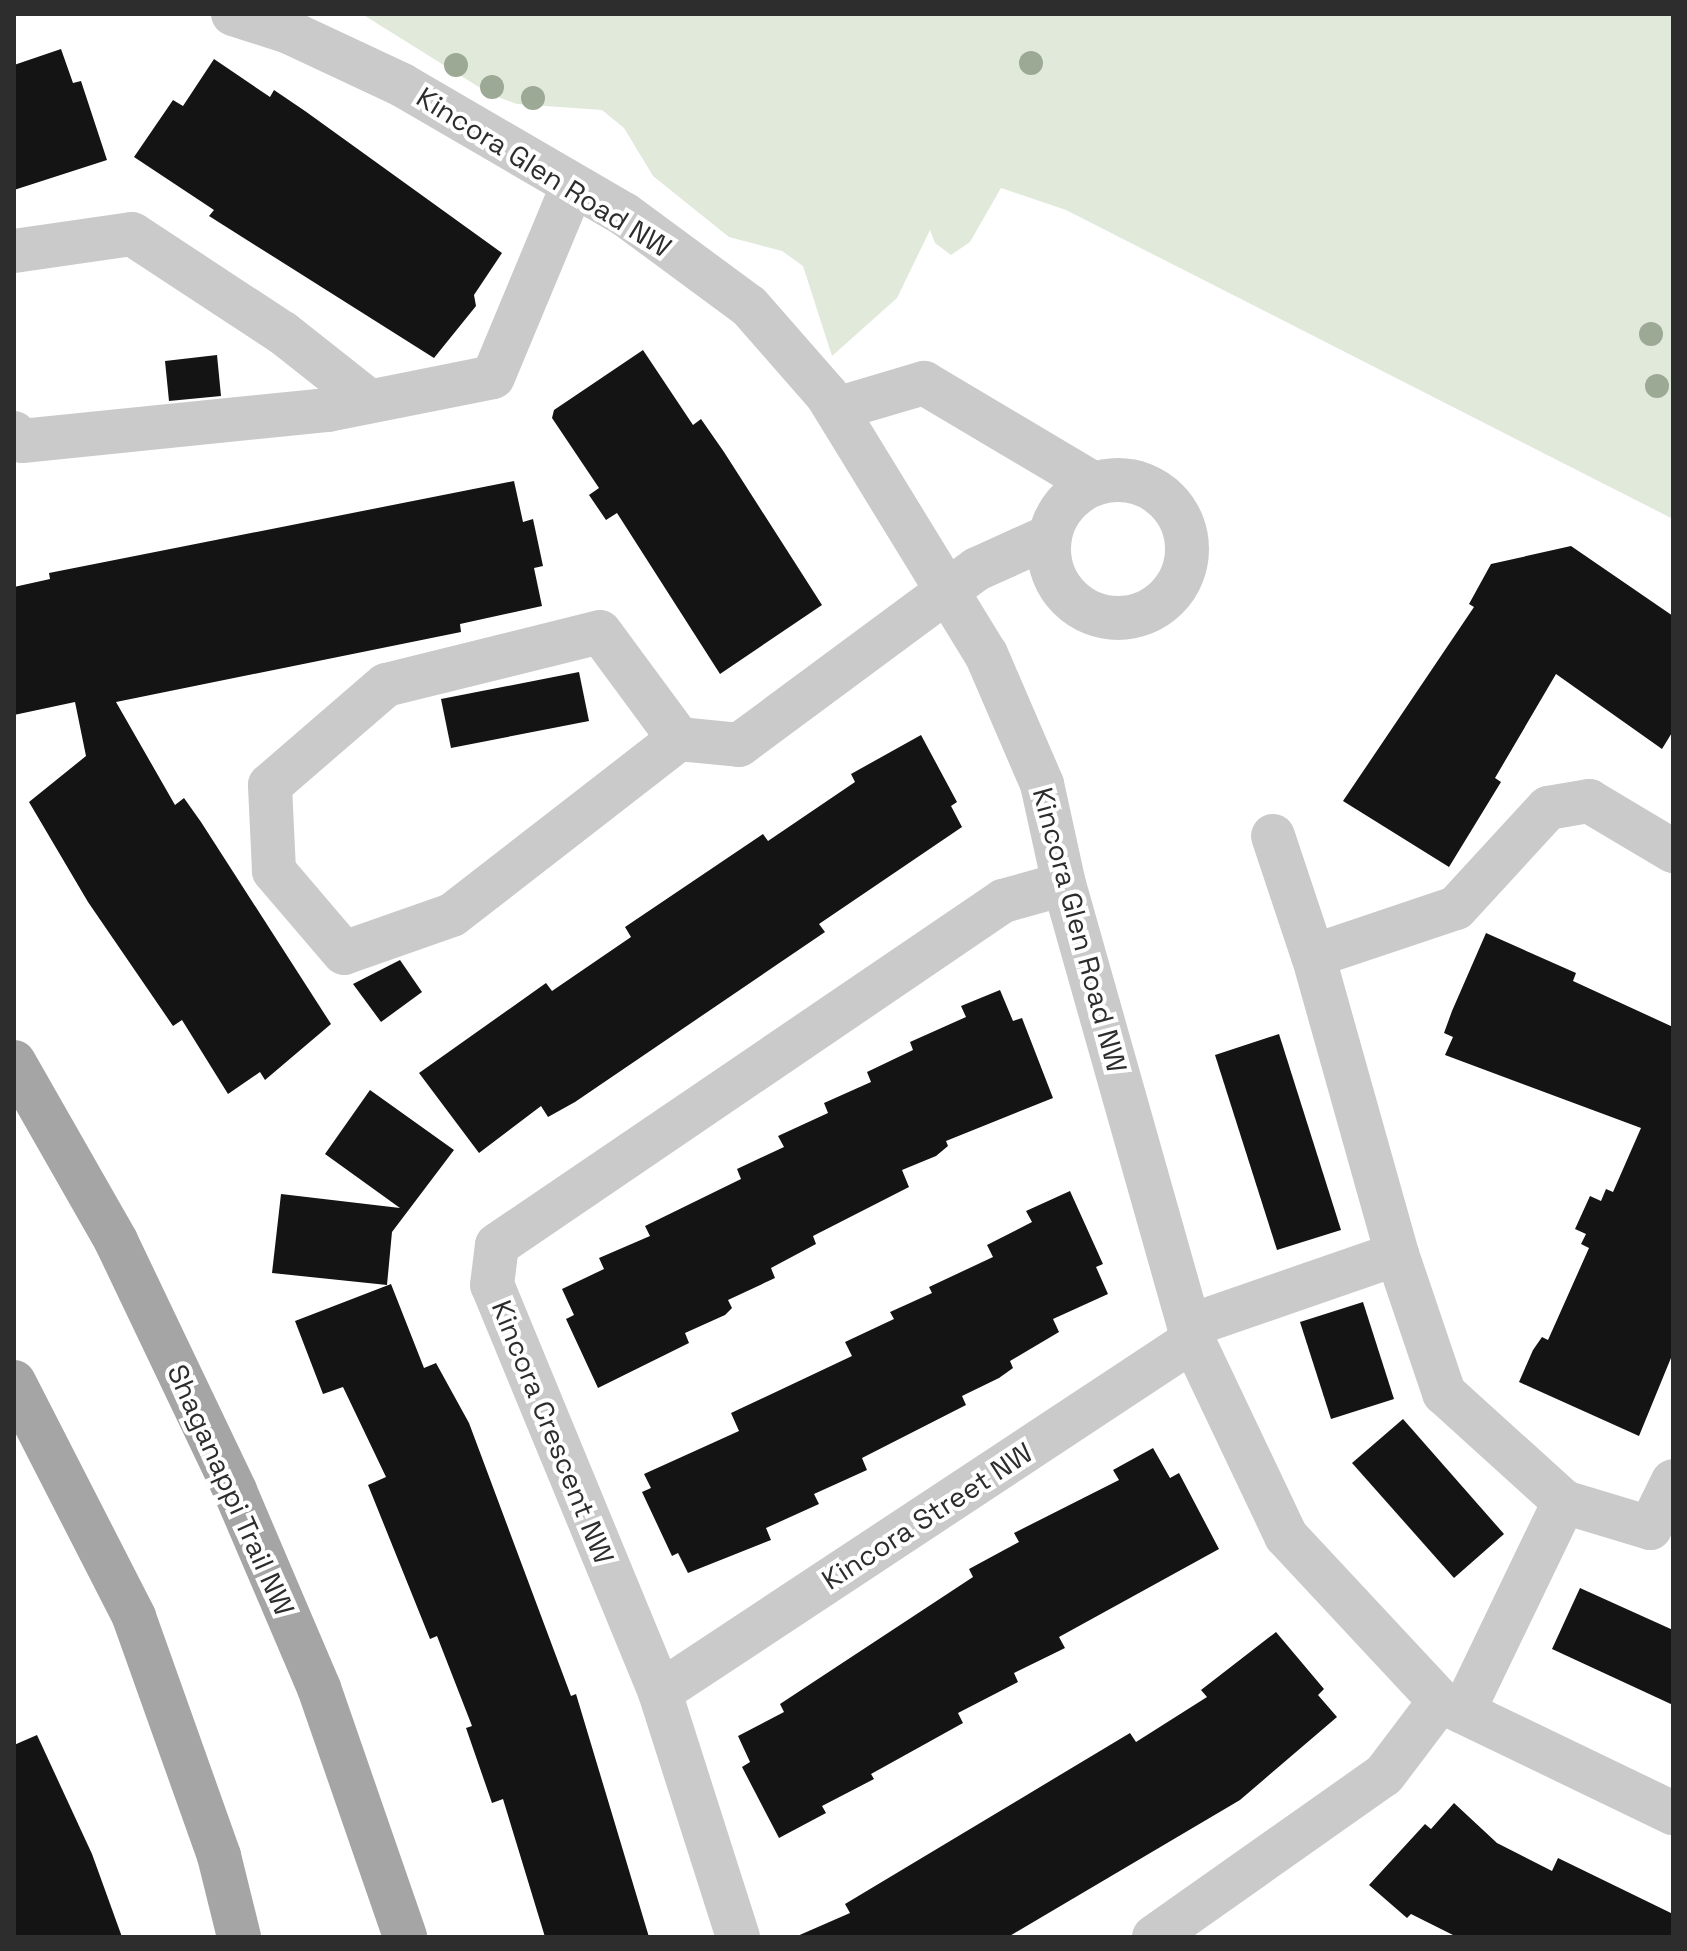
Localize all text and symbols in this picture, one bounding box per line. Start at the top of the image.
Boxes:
street label: Kincora Glen Road NW [411,80,677,264]
street label: Kincora Glen Road NW [1026,784,1134,1076]
street label: Kincora Crescent NW [485,1295,621,1569]
street label: Shaganappi Trail NW [160,1359,302,1621]
street label: Kincora Street NW [815,1435,1039,1597]

